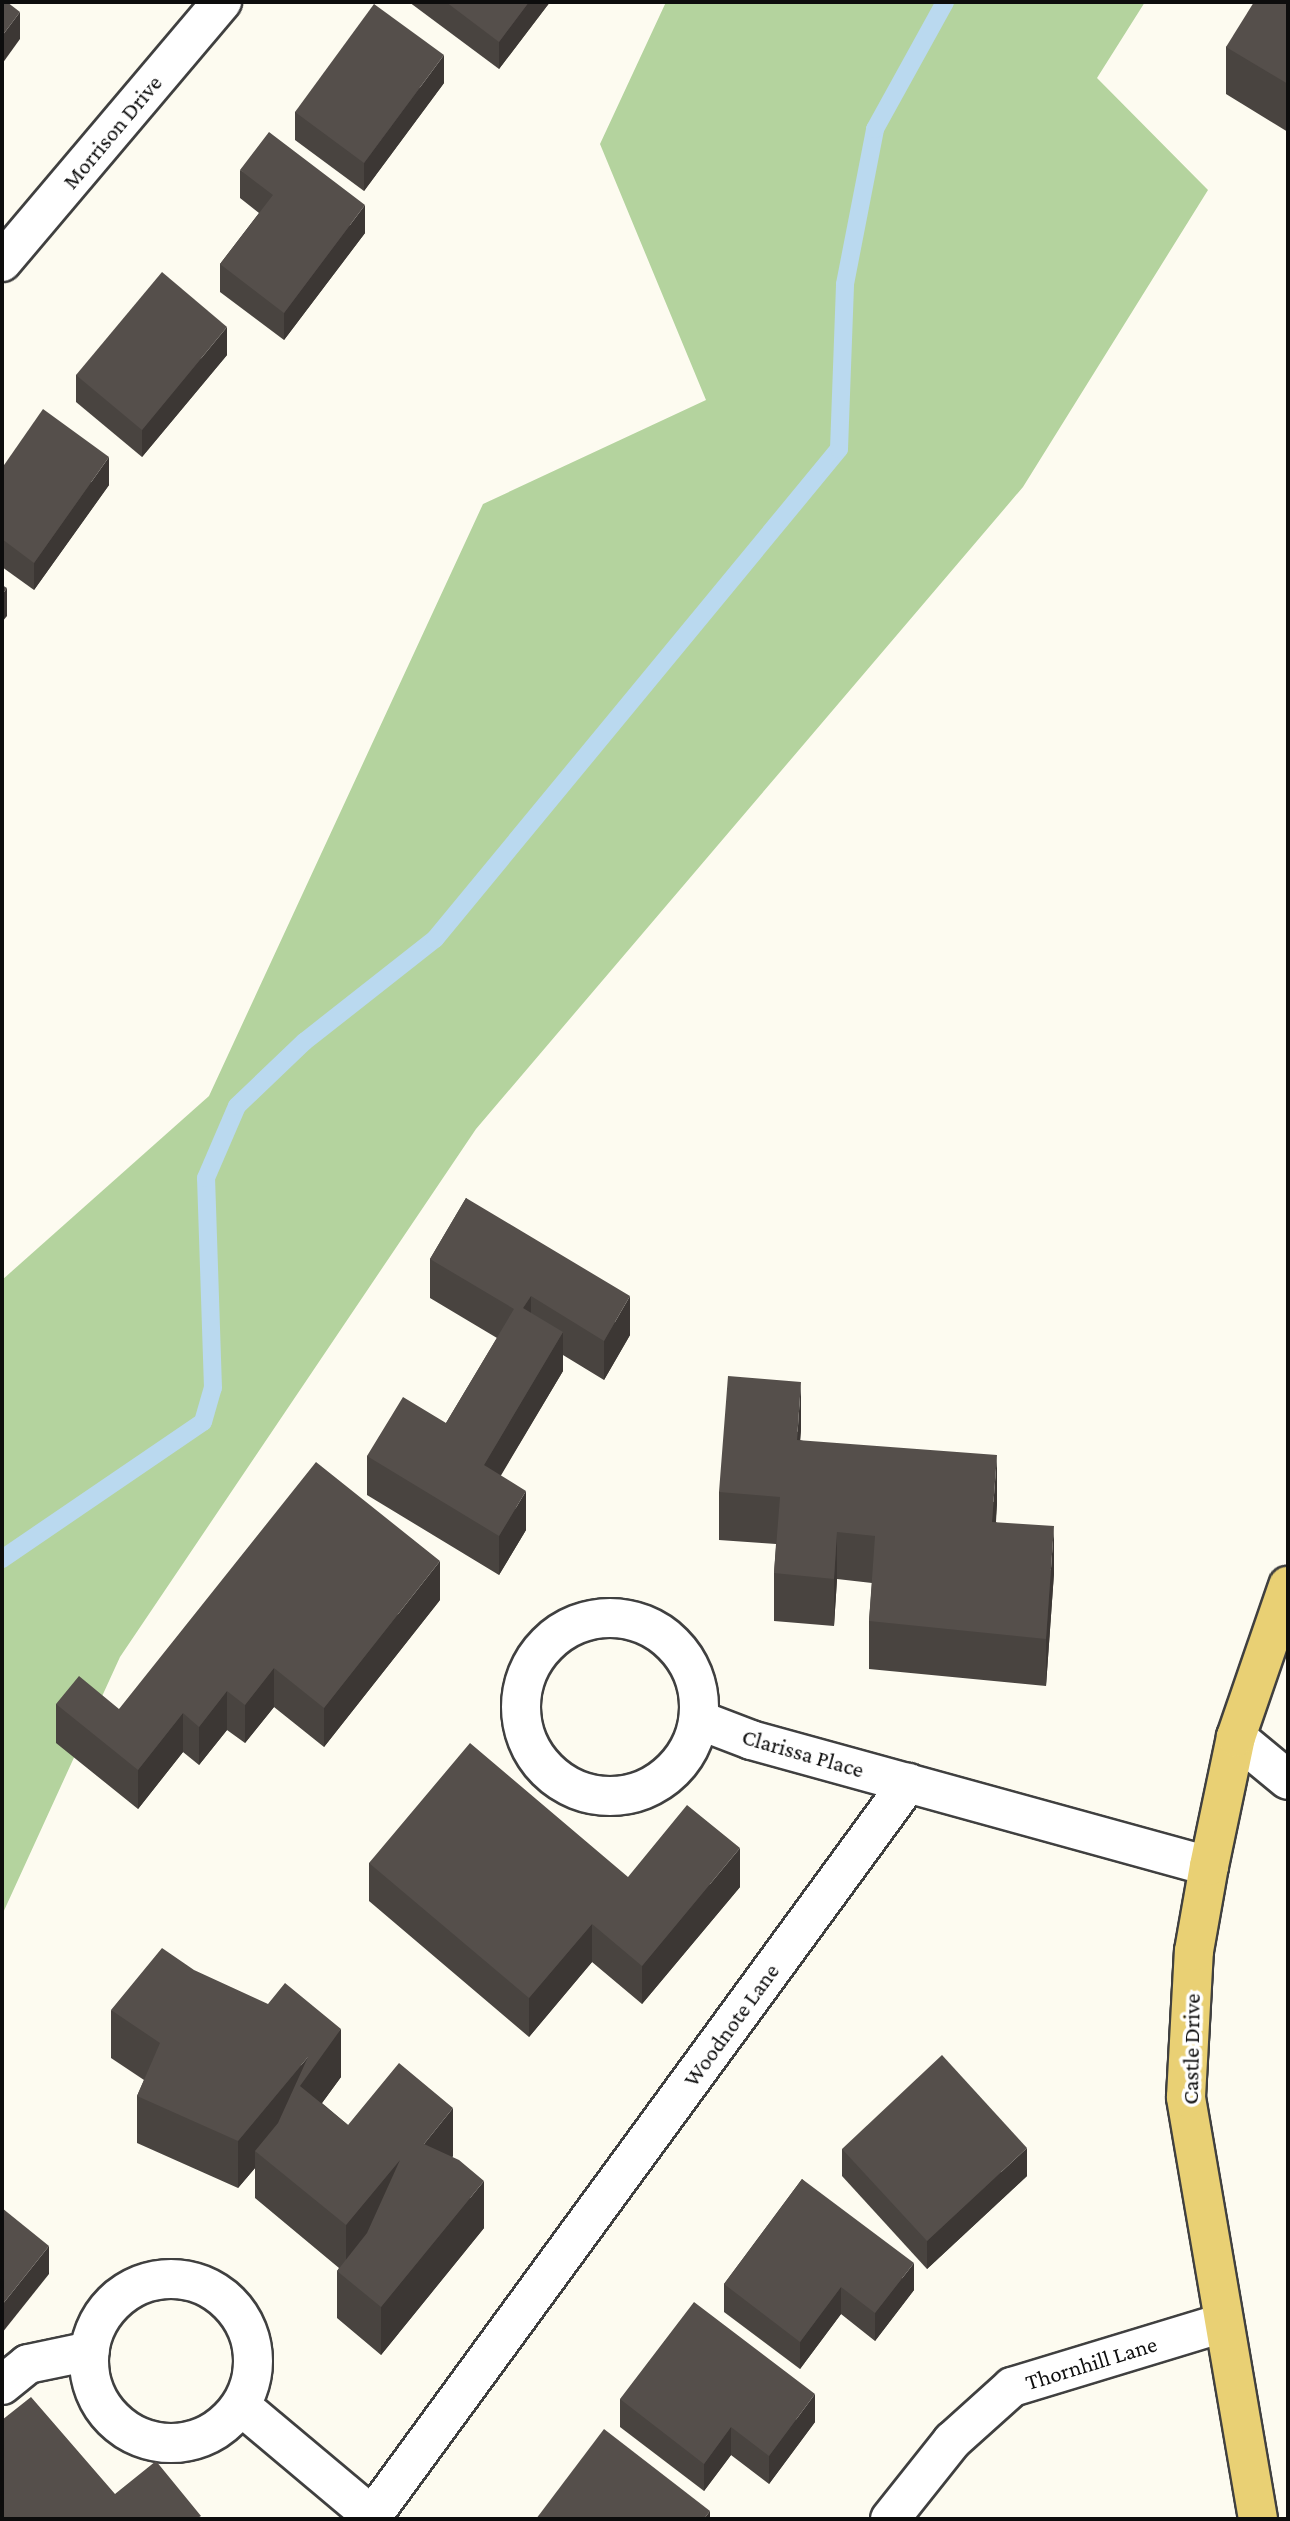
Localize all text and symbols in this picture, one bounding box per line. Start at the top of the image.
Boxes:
street label: Morrison Drive [56,70,168,194]
street label: Clarissa Place [739,1722,867,1784]
street label: Woodnote Lane [677,1958,785,2092]
street label: Castle Drive [1176,1993,1206,2105]
street label: Thornhill Lane [1022,2330,1160,2396]

